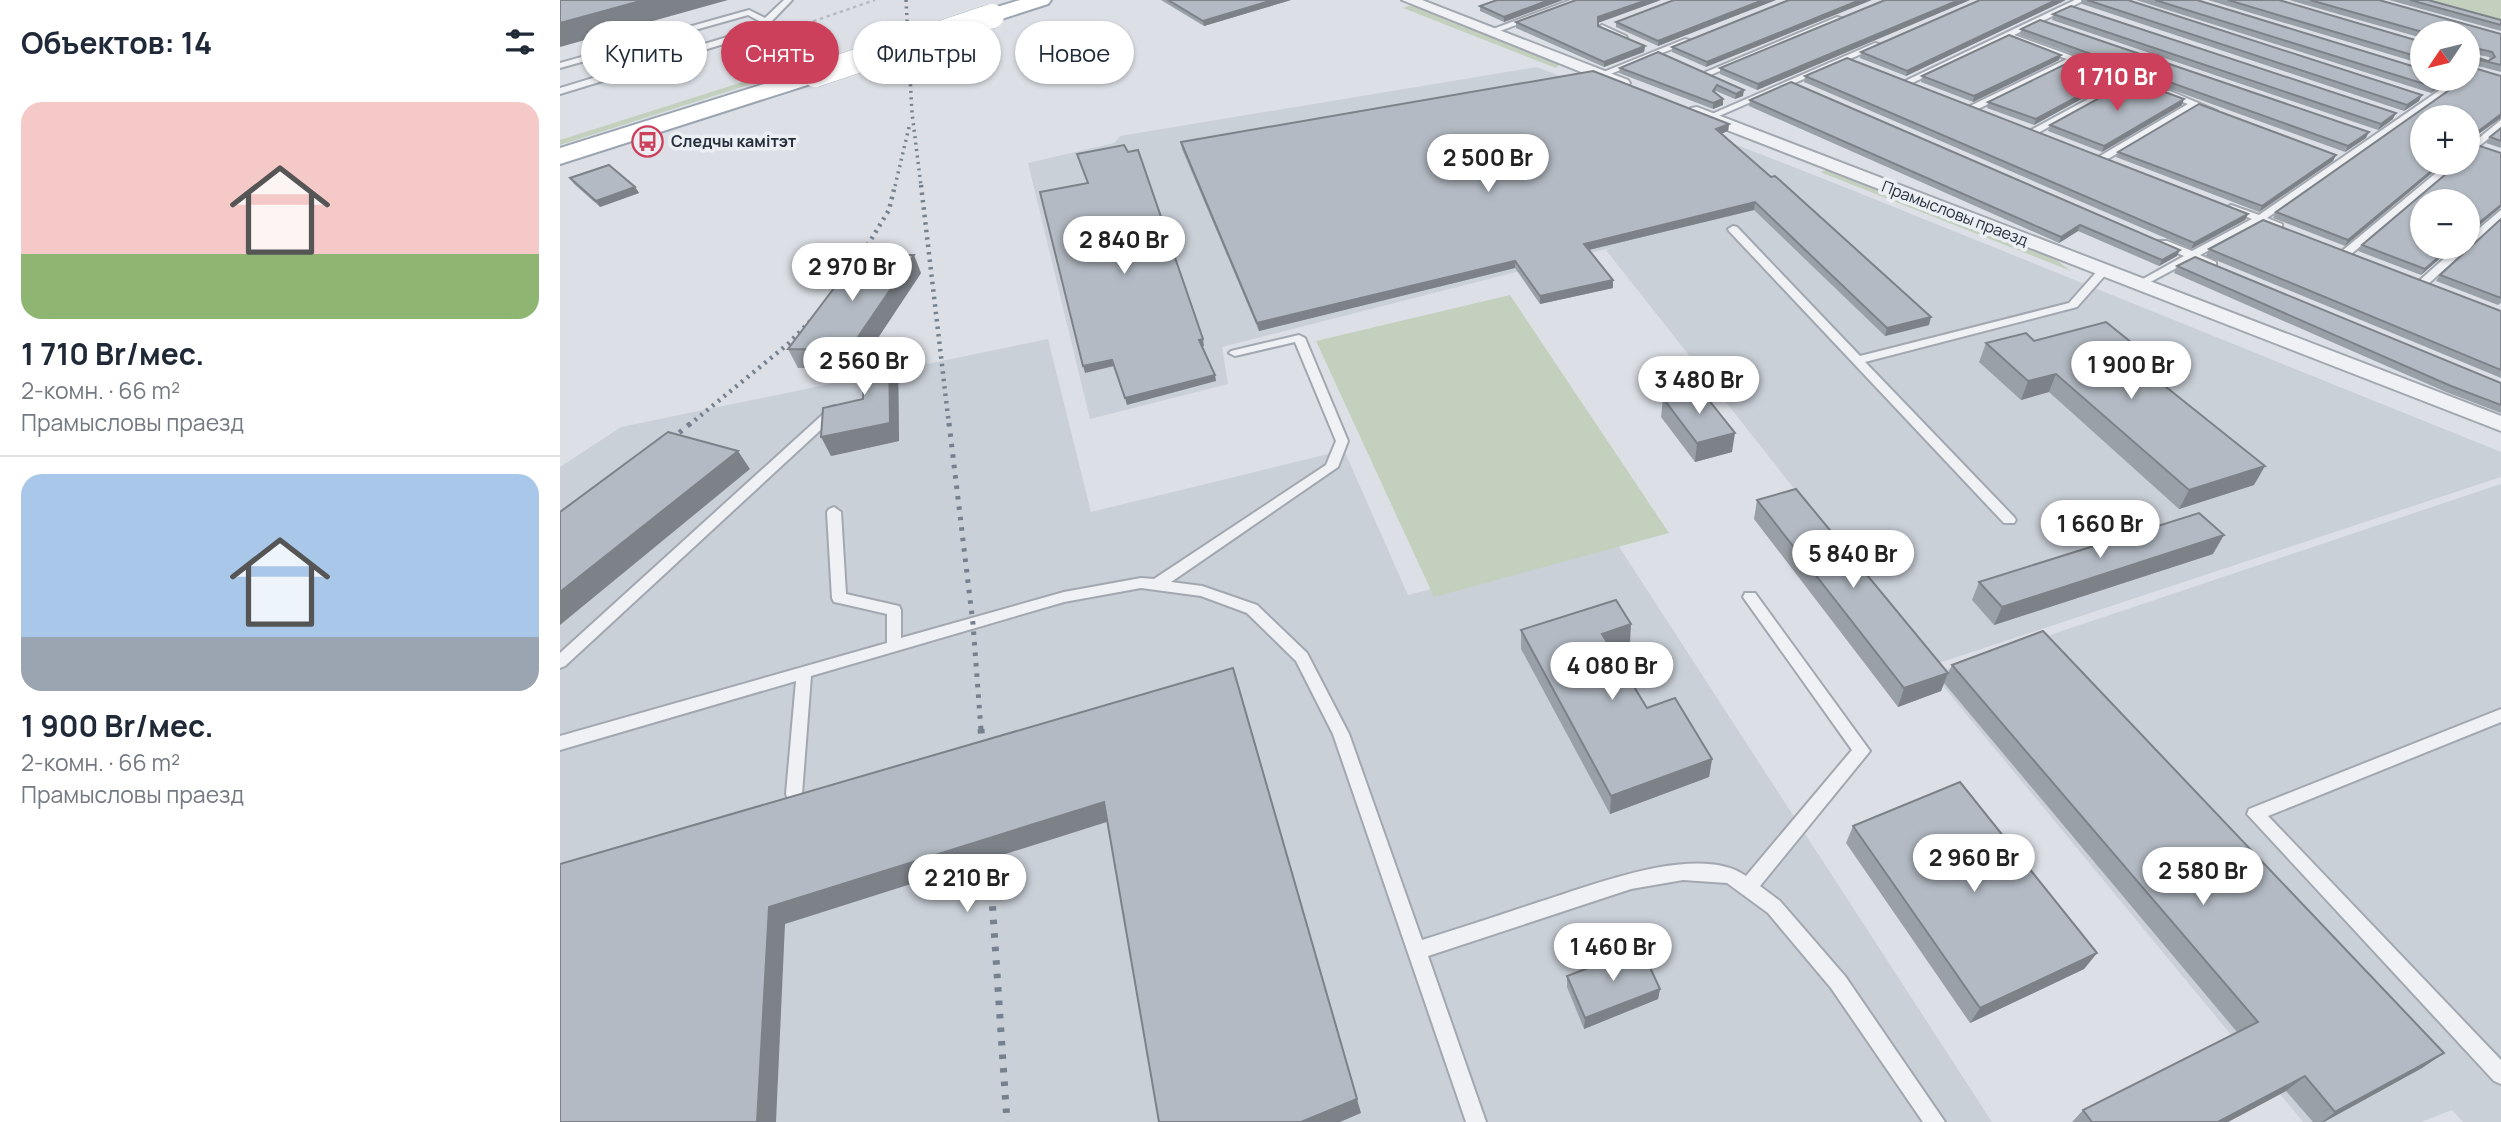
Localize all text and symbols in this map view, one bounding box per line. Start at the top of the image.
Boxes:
chip: Купить [581,21,707,84]
chip: Снять [721,21,839,84]
chip: Фильтры [853,21,1001,84]
chip: Новое [1015,21,1134,84]
north arrow [2410,21,2480,91]
map controls [2410,21,2480,259]
text: Объектов: 14 [21,22,212,63]
icon: filters [501,23,539,61]
pin: 1 710 Br [2045,54,2189,113]
text: 1 710 Br [2077,60,2157,92]
button: + [2410,105,2480,175]
bus stop icon: Следчы камітэт [631,124,665,158]
place label: Следчы камітэт [671,130,797,152]
pin: 2 500 Br [1416,134,1560,194]
text: 2 500 Br [1443,141,1533,173]
icon: home [217,147,343,273]
street label: Прамысловы праезд [1879,175,2032,251]
button: − [2410,189,2480,259]
pin: 2 840 Br [1052,216,1196,276]
text: 2 840 Br [1079,223,1169,255]
pin: 2 970 Br [780,244,924,303]
text: 2 970 Br [808,250,896,282]
text: 1 710 Br/мес. [21,333,204,374]
pin: 2 560 Br [792,338,936,397]
pin: 1 900 Br [2059,342,2203,401]
text: 2 560 Br [819,344,909,376]
text: 1 900 Br [2087,348,2175,380]
pin: 3 480 Br [1627,356,1771,416]
text: 3 480 Br [1654,363,1744,395]
text: 2-комн. · 66 m² [21,374,180,406]
text: Прамысловы праезд [21,406,244,438]
pin: 1 660 Br [2028,500,2172,560]
text: 1 660 Br [2057,507,2143,539]
icon: home [217,519,343,645]
pin: 5 840 Br [1781,530,1925,590]
text: 5 840 Br [1808,537,1898,569]
pin: 4 080 Br [1540,642,1684,702]
text: 4 080 Br [1566,649,1658,681]
text: 1 900 Br/мес. [21,705,214,746]
text: 2-комн. · 66 m² [21,746,180,778]
text: Прамысловы праезд [21,778,244,810]
pin: 2 960 Br [1902,834,2046,894]
text: 2 960 Br [1929,841,2019,873]
pin: 2 580 Br [2131,848,2275,907]
text: 2 580 Br [2158,854,2248,886]
pin: 2 210 Br [895,855,1039,914]
text: 2 210 Br [924,861,1010,893]
pin: 1 460 Br [1541,923,1685,983]
text: 1 460 Br [1570,930,1656,962]

